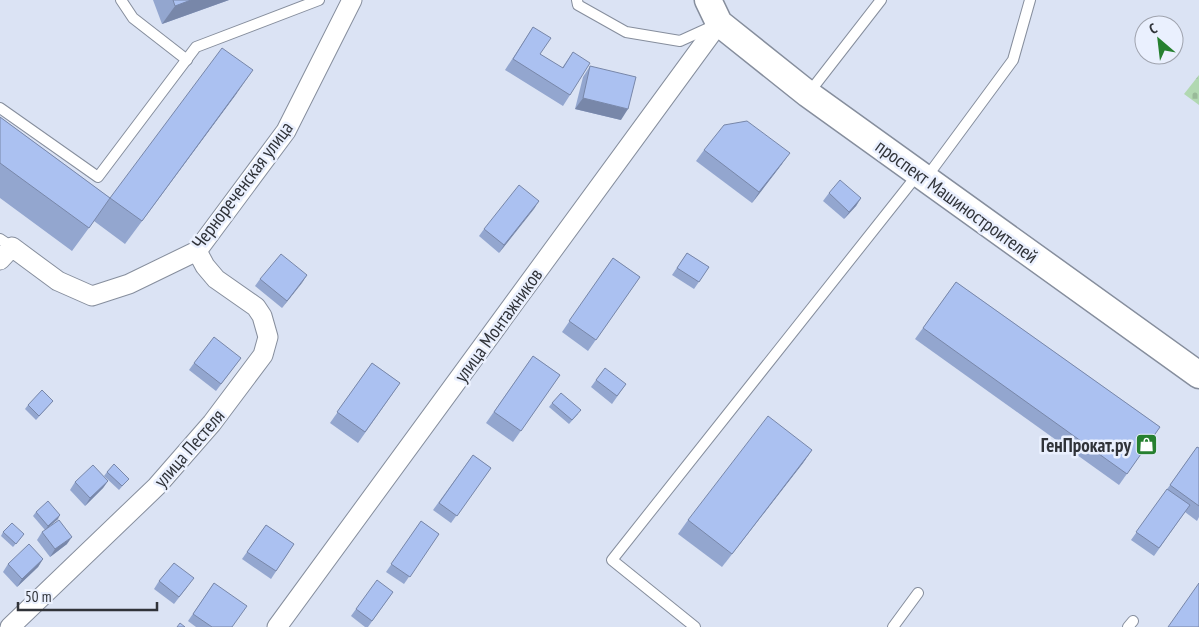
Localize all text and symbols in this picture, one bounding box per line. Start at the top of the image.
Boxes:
north arrow [1134,15,1184,65]
text: С [1146,19,1160,38]
street label: Чернореченская улица [186,116,298,254]
street label: проспект Машиностроителей [871,134,1043,268]
street label: улица Монтажников [449,263,547,387]
street label: улица Пестеля [149,404,229,492]
place label: ГенПрокат.ру [1041,433,1131,457]
shop icon: ГенПрокат.ру [1135,433,1159,457]
scale bar [18,580,156,612]
text: 50 m [25,587,51,606]

